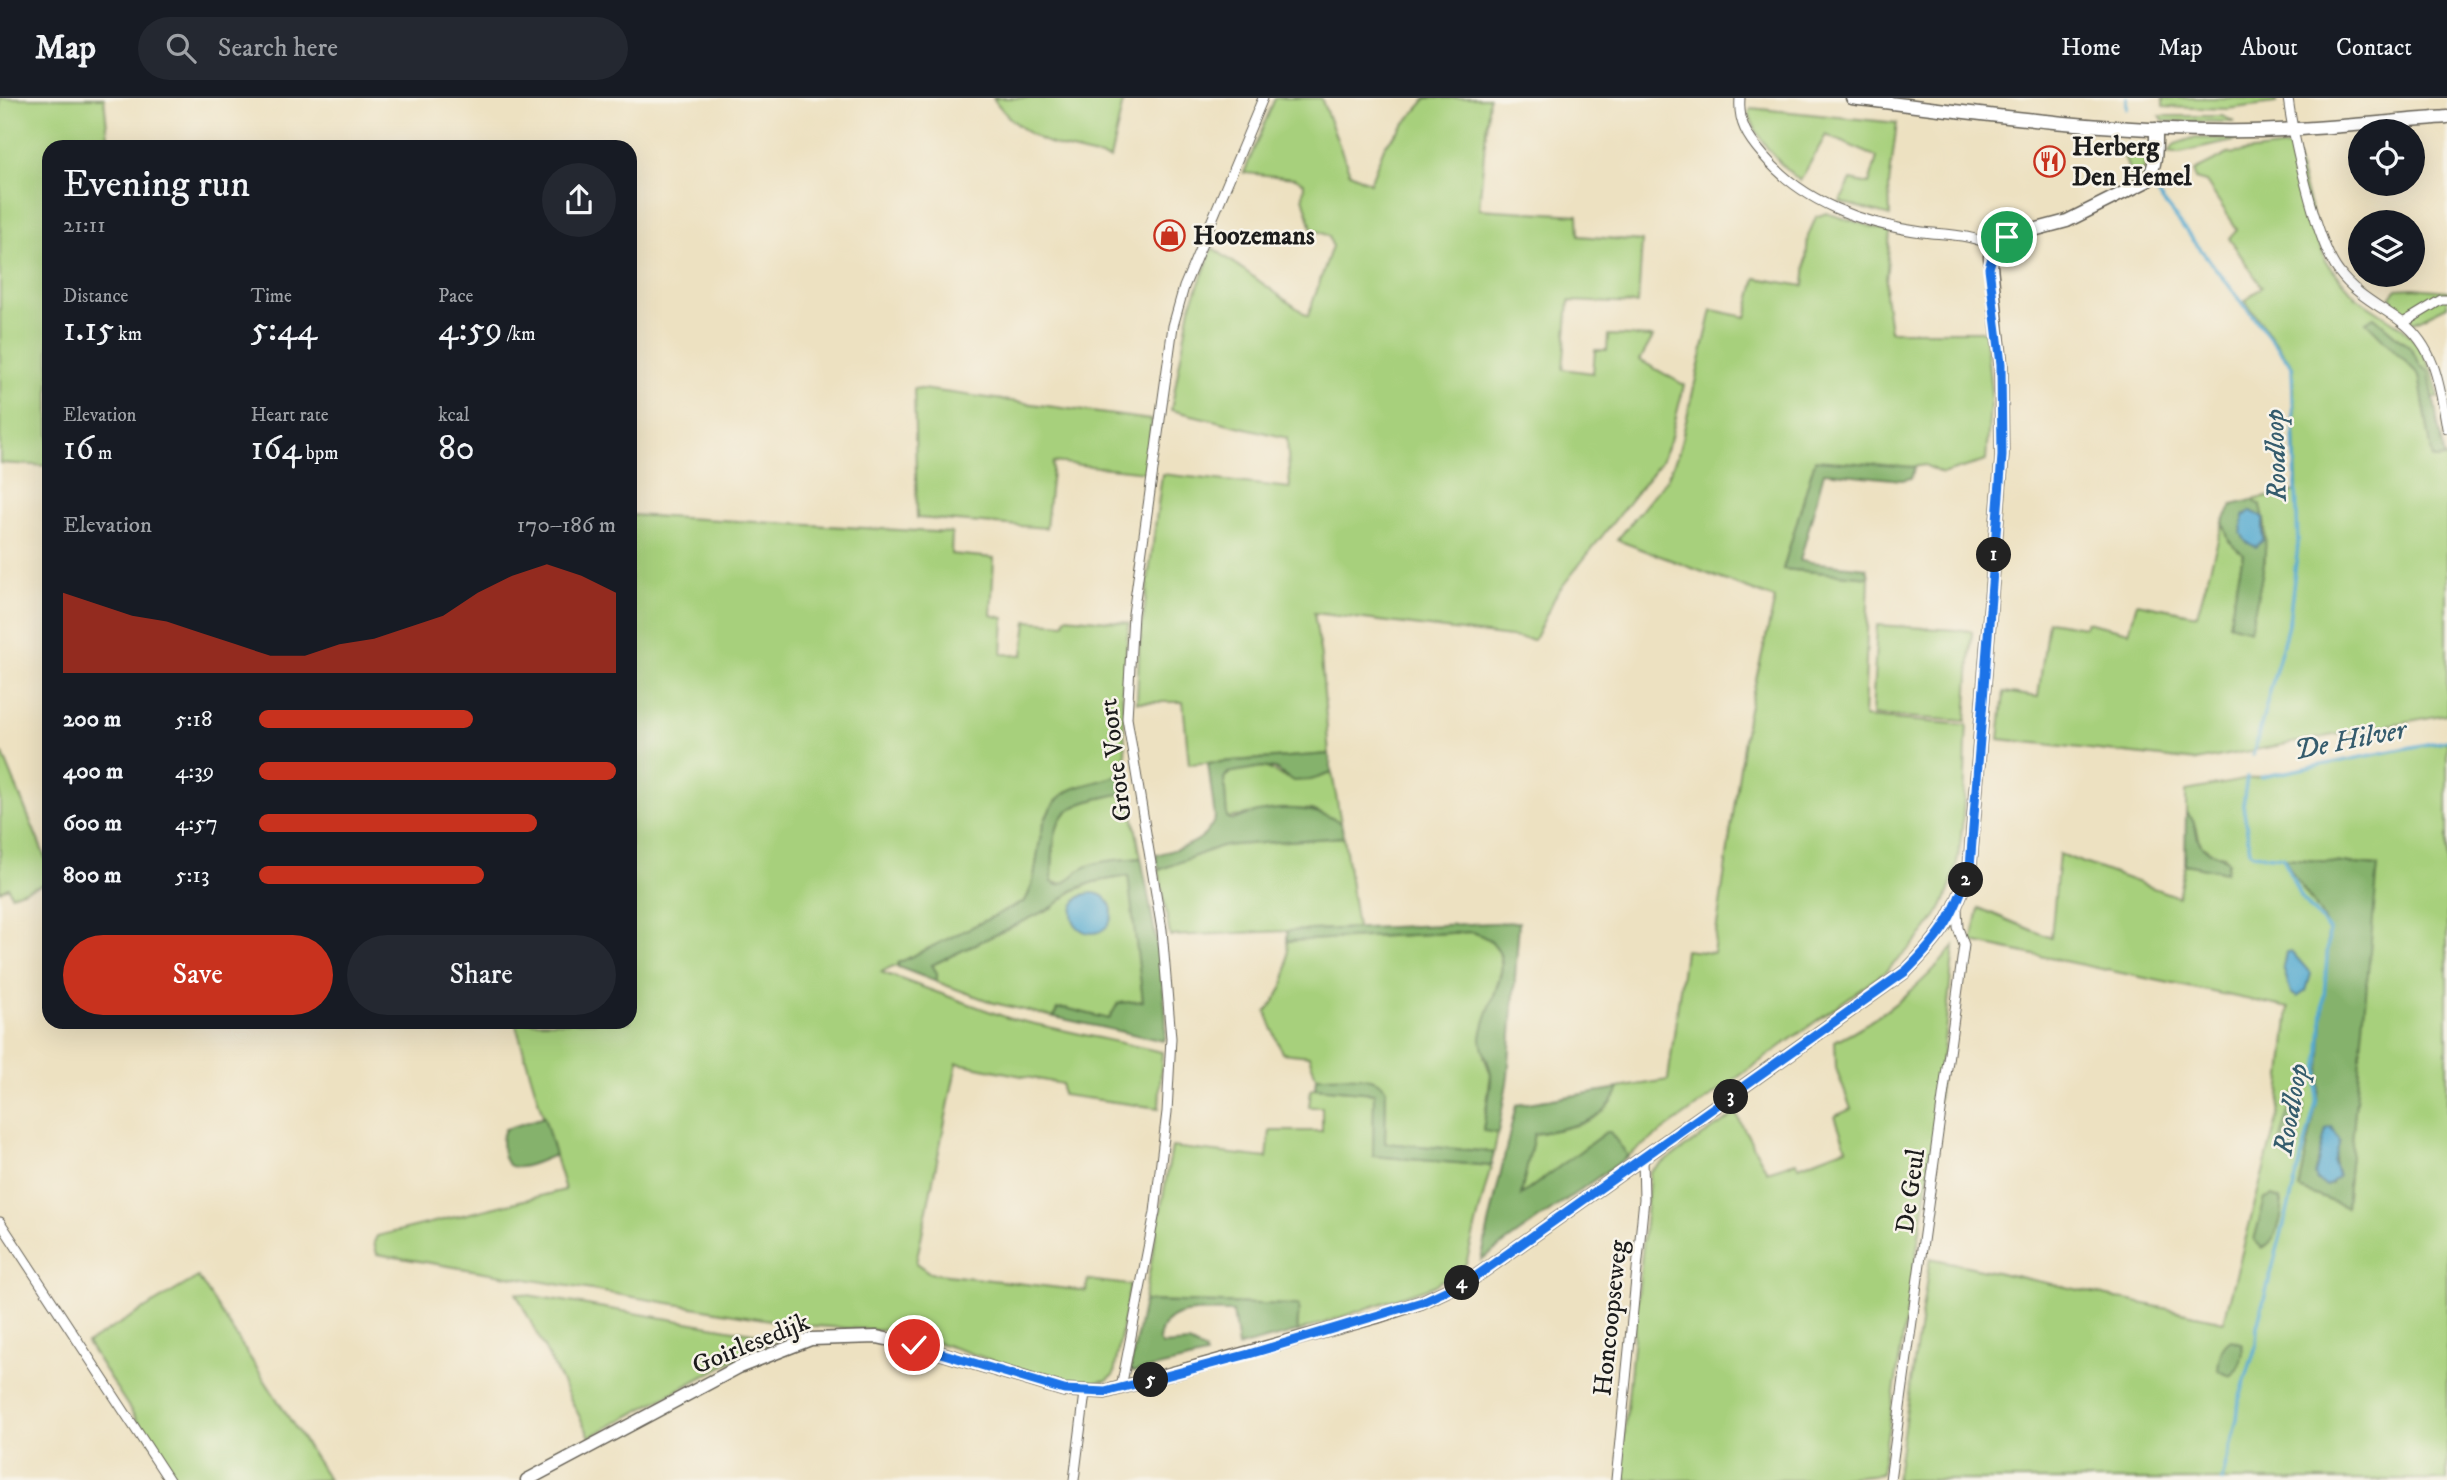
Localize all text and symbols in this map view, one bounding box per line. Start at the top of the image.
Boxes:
search box [138,17,628,80]
text: Map [35,28,96,69]
icon: search [162,29,200,67]
text: Search here [218,32,338,65]
text: Home [2061,33,2120,63]
text: Map [2158,33,2203,63]
text: About [2241,33,2298,63]
text: Contact [2336,33,2412,63]
map controls [2348,119,2425,287]
button: locate [2348,119,2425,196]
place label: Herberg Den Hemel [2072,131,2193,194]
restaurant icon: Herberg Den Hemel [2032,145,2066,179]
text: Evening run [63,161,250,209]
button: share [542,163,616,237]
pin [1977,207,2037,267]
button: layers [2348,210,2425,287]
text: 21:11 [63,211,106,240]
icon: arrive [1988,218,2026,256]
shop icon: Hoozemans [1153,219,1187,253]
place label: Hoozemans [1193,220,1315,253]
text: Distance [63,285,128,308]
text: Time [251,285,292,308]
text: Pace [438,285,473,308]
text: 1.15 [63,308,114,352]
text: 5:44 [251,308,317,352]
text: 4:59 [438,308,502,352]
text: km [114,323,142,346]
text: /km [502,323,535,346]
text: Elevation [63,404,137,427]
text: Heart rate [251,404,329,427]
text: kcal [438,404,470,427]
water label: Roodloop [2257,408,2295,503]
text: 16 [63,427,94,471]
text: 164 [251,427,302,471]
text: 80 [438,427,475,471]
text: m [94,442,112,465]
text: bpm [302,442,339,465]
text: Elevation [63,511,152,540]
text: 170–186 m [517,511,616,540]
pin: 1 [1976,538,2011,573]
text: 1 [1990,543,1997,566]
street label: Grote Voort [1092,697,1140,823]
text: 200 m [63,705,121,734]
text: 5:18 [175,705,212,734]
water label: De Hilver [2291,712,2411,768]
text: 400 m [63,757,123,786]
text: 4:39 [175,757,214,786]
text: 600 m [63,809,122,838]
text: 4:57 [175,809,218,838]
text: 800 m [63,861,121,890]
text: 5:13 [175,861,209,890]
pin: 2 [1948,862,1983,898]
text: 2 [1961,868,1970,891]
button: Save [63,935,333,1015]
button: Share [347,935,616,1015]
water label: Roodloop [2266,1060,2316,1159]
pin: 3 [1714,1080,1748,1114]
text: 3 [1727,1085,1734,1108]
street label: De Geul [1889,1146,1933,1235]
street label: Honcoopseweg [1586,1238,1636,1398]
pin: 4 [1444,1266,1480,1300]
text: 4 [1456,1271,1467,1294]
street label: Goirlesedijk [687,1305,815,1382]
pin [884,1315,944,1375]
icon: check [895,1326,933,1364]
pin: 5 [1134,1362,1168,1398]
text: 5 [1146,1368,1155,1391]

